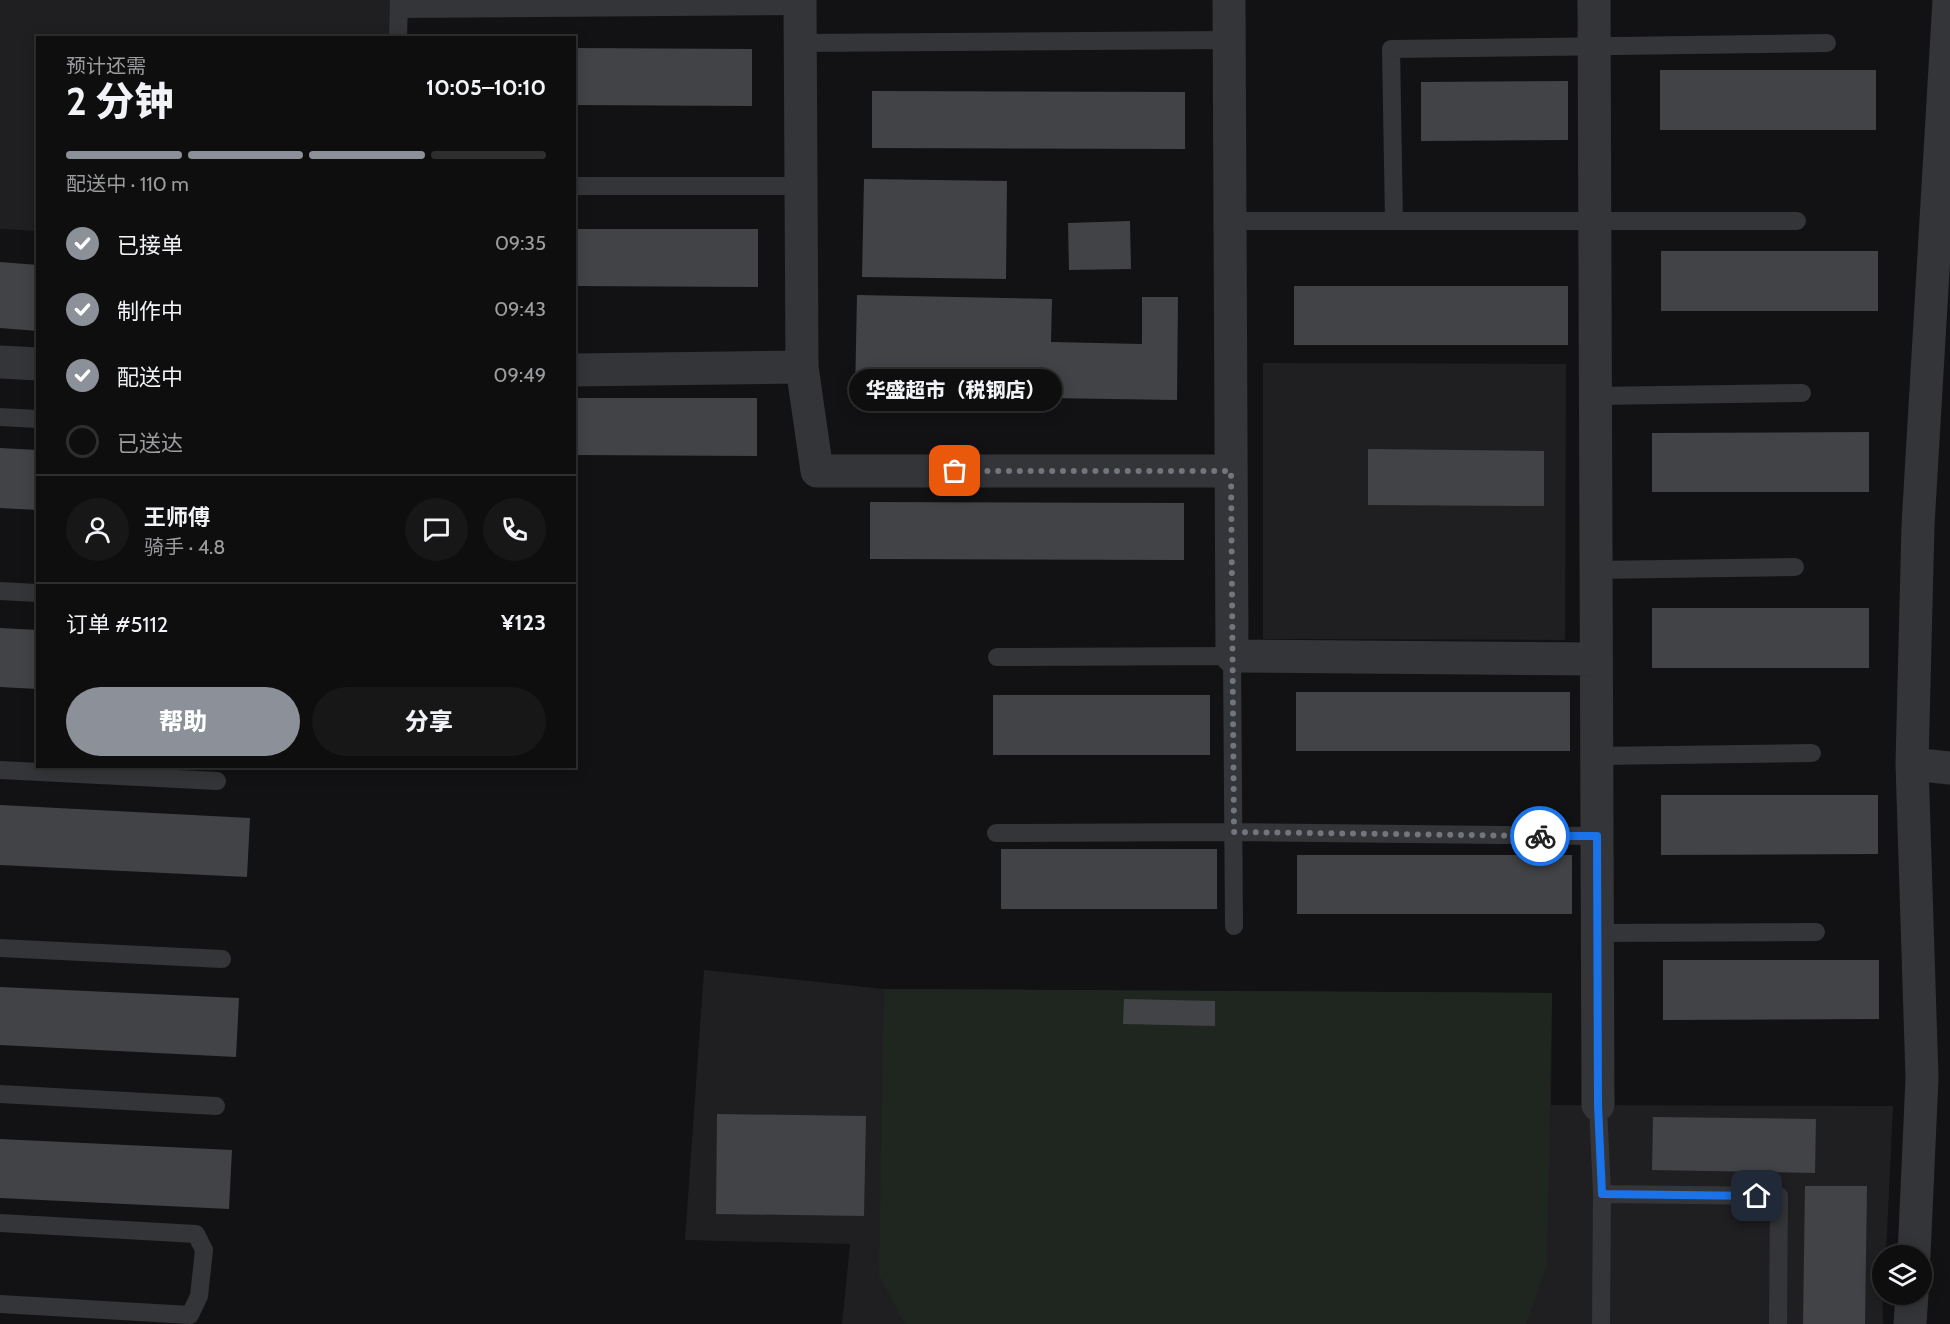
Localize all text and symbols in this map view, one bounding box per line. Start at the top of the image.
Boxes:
text: 预计还需 [66,54,146,78]
text: 10:05–10:10 [426,74,546,101]
text: 2 分钟 [66,77,173,125]
text: 配送中 · 110 m [66,172,189,196]
icon: check [66,227,99,260]
text: 09:35 [495,231,546,255]
text: 已接单 [117,232,183,259]
icon: check [66,293,99,326]
text: 09:43 [494,297,546,321]
text: 制作中 [117,298,183,325]
icon: check [66,359,99,392]
text: 09:49 [494,363,546,387]
text: 配送中 [117,364,183,391]
callout: 华盛超市（税钢店） [848,369,1062,411]
text: 华盛超市（税钢店） [866,378,1046,402]
text: 已送达 [117,430,183,457]
pin [929,445,980,496]
icon: bag [938,454,971,487]
button: person [66,498,129,561]
button: chat [405,498,468,561]
button: phone [483,498,546,561]
text: 王师傅 [144,504,210,531]
text: 骑手 · 4.8 [144,535,225,559]
text: ¥123 [501,609,546,636]
text: 订单 #5112 [66,611,168,638]
button: 帮助 [66,687,300,756]
button: 分享 [312,687,546,756]
courier [1510,806,1570,866]
icon: bike [1524,820,1557,853]
pin [1731,1170,1782,1221]
icon: home [1740,1179,1773,1212]
map controls [1872,1245,1932,1305]
button: layers [1872,1245,1932,1305]

